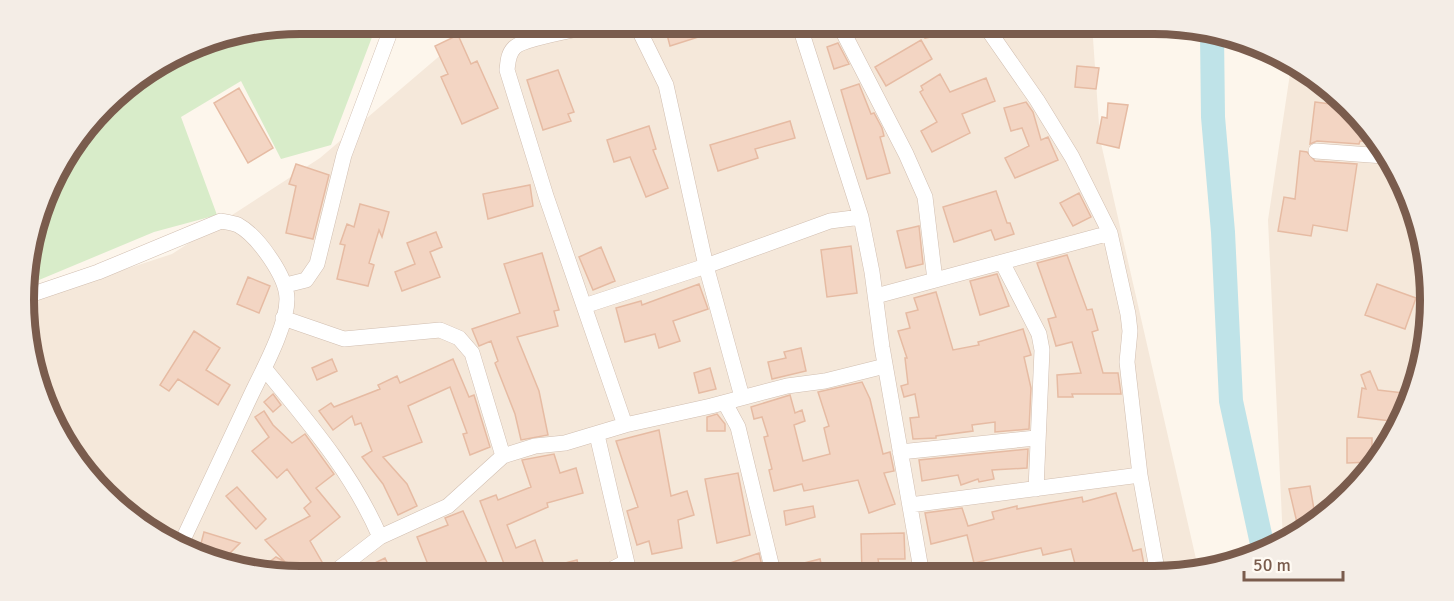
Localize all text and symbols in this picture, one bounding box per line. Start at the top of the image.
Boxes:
scale bar [1244,544,1343,582]
text: 50 m [1253,554,1291,576]

